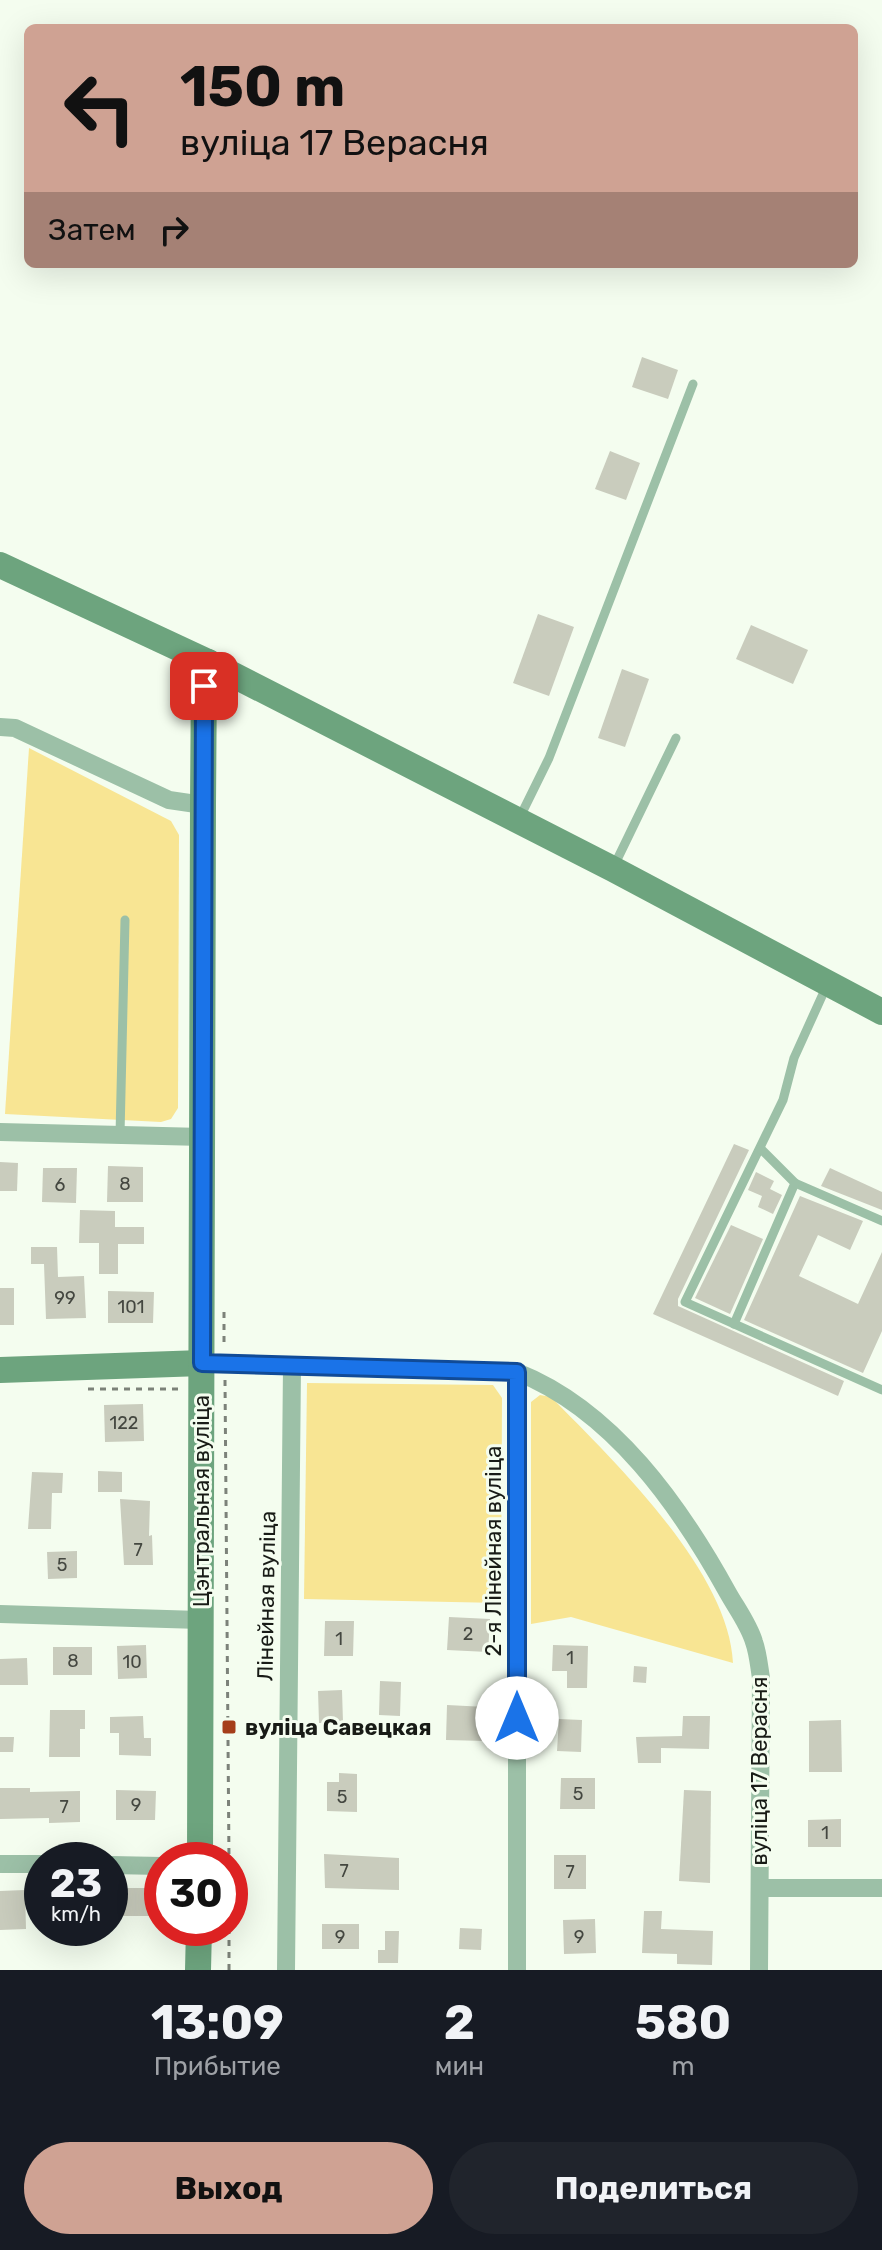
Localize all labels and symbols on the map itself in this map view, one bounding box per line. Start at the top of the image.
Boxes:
pin [170,652,238,720]
house number: 8 [119,1173,131,1195]
house number: 6 [55,1174,66,1196]
house number: 99 [54,1287,76,1309]
house number: 101 [118,1296,144,1318]
street label: Цэнтральная вуліца [188,1395,215,1607]
house number: 122 [110,1412,138,1434]
street label: 2-я Лінейная вуліца [480,1446,507,1656]
street label: Лінейная вуліца [252,1511,281,1681]
house number: 7 [133,1539,143,1561]
house number: 5 [57,1554,67,1576]
house number: 2 [463,1623,473,1645]
house number: 1 [335,1628,343,1650]
house number: 1 [566,1647,574,1669]
house number: 8 [67,1650,79,1672]
house number: 10 [122,1651,142,1673]
position arrow [475,1676,559,1760]
street label: вуліца 17 Верасня [746,1677,773,1865]
place label: вуліца Савецкая [245,1714,432,1741]
marker: вуліца Савецкая [220,1718,238,1736]
house number: 5 [573,1783,583,1805]
house number: 5 [337,1786,347,1808]
house number: 9 [131,1794,141,1816]
house number: 7 [59,1796,69,1818]
house number: 1 [821,1822,829,1844]
speed limit sign: 30 [144,1842,248,1946]
house number: 7 [339,1860,349,1882]
house number: 7 [565,1861,575,1883]
house number: 9 [335,1926,345,1948]
house number: 9 [574,1926,584,1948]

